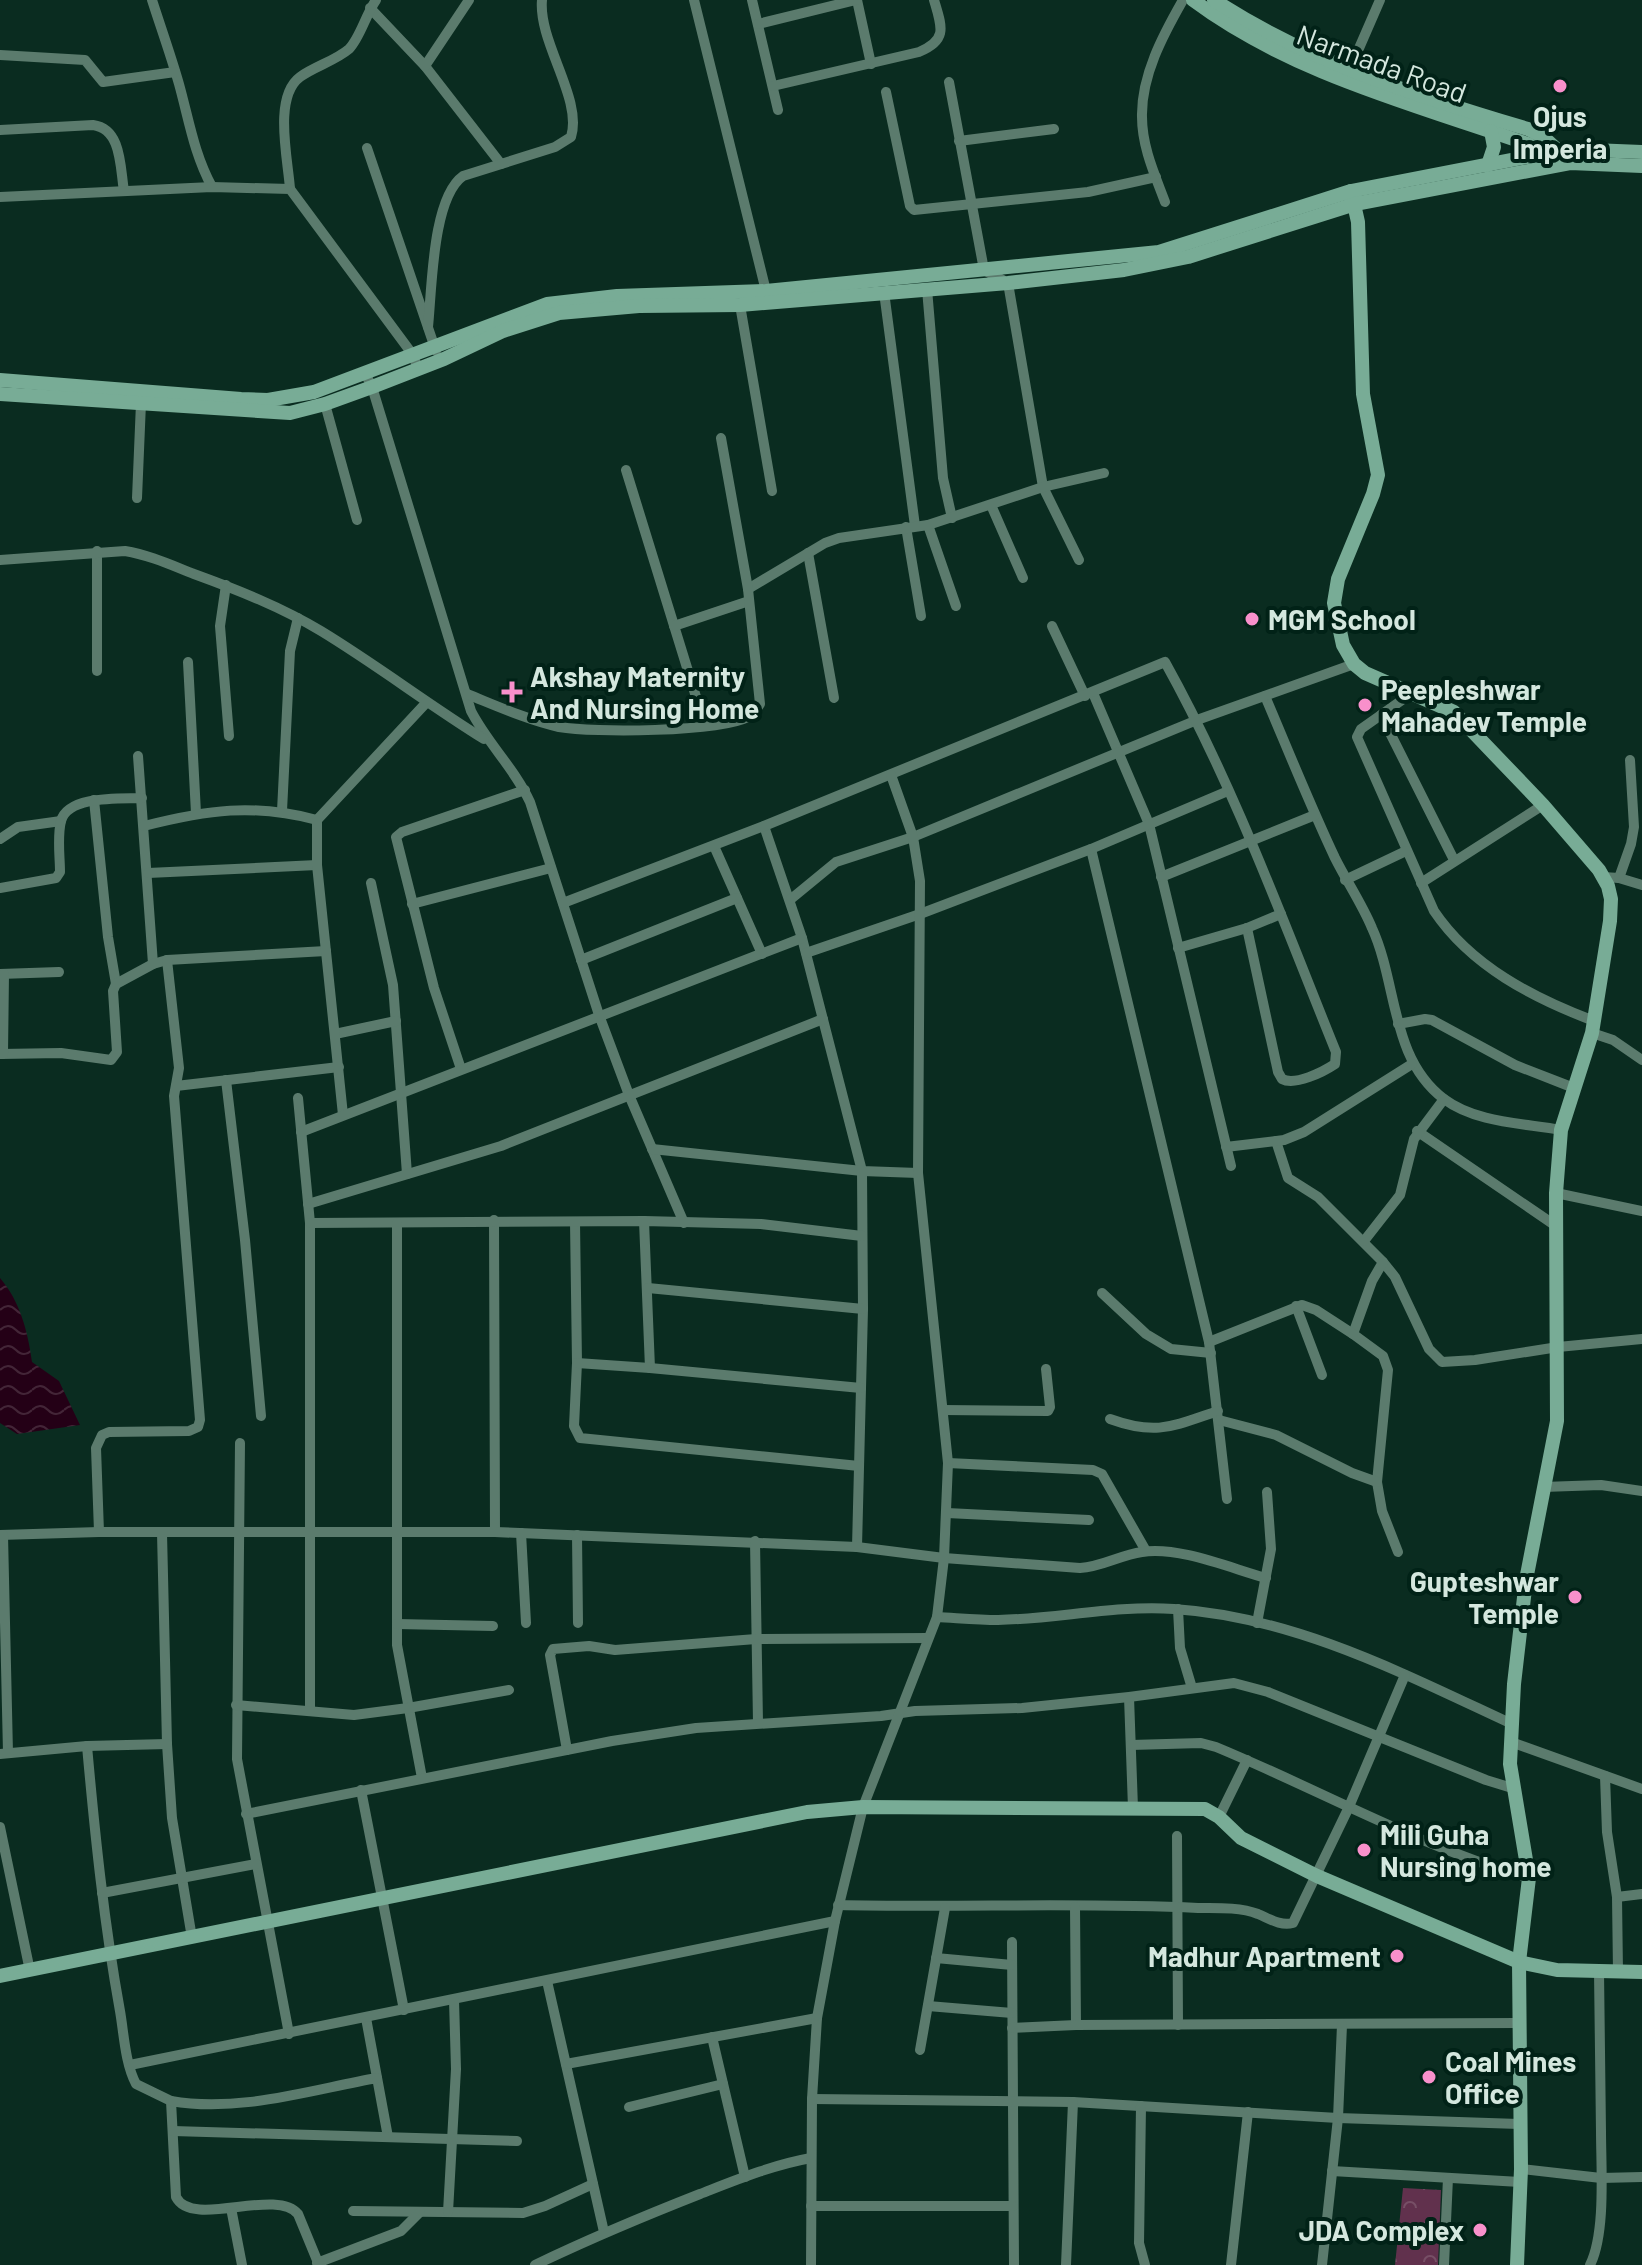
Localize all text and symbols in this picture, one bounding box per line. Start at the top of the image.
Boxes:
street label: Narmada Road [1293,17,1471,109]
marker: Ojus Imperia [1551,77,1569,95]
place label: Ojus Imperia [1513,99,1607,165]
place label: MGM School [1268,602,1416,636]
marker: MGM School [1243,610,1261,628]
place label: Akshay Maternity And Nursing Home [530,659,759,725]
place label: Peepleshwar Mahadev Temple [1381,672,1587,738]
marker: Akshay Maternity And Nursing Home [501,681,523,703]
marker: Peepleshwar Mahadev Temple [1356,696,1374,714]
place label: Gupteshwar Temple [1410,1564,1559,1630]
marker: Gupteshwar Temple [1566,1588,1584,1606]
place label: Mili Guha Nursing home [1380,1817,1551,1883]
marker: Mili Guha Nursing home [1355,1841,1373,1859]
place label: Madhur Apartment [1148,1939,1381,1973]
marker: Madhur Apartment [1388,1947,1406,1965]
place label: Coal Mines Office [1445,2044,1576,2110]
marker: Coal Mines Office [1420,2068,1438,2086]
place label: JDA Complex [1299,2213,1464,2247]
marker: JDA Complex [1471,2221,1489,2239]

